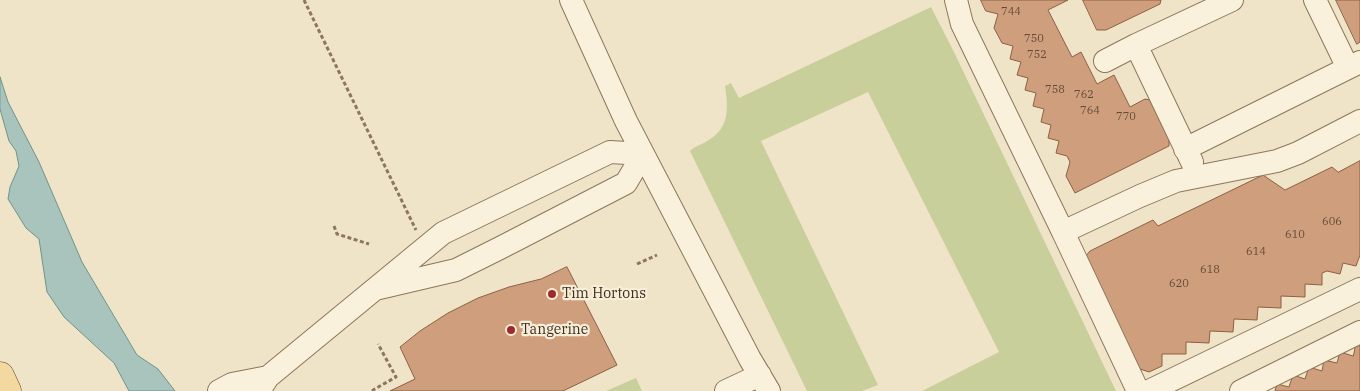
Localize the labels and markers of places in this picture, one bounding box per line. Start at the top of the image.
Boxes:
place label: Tim Hortons [562,286,646,302]
marker: Tim Hortons [546,288,558,300]
place label: Tangerine [521,322,588,338]
marker: Tangerine [505,324,517,336]

